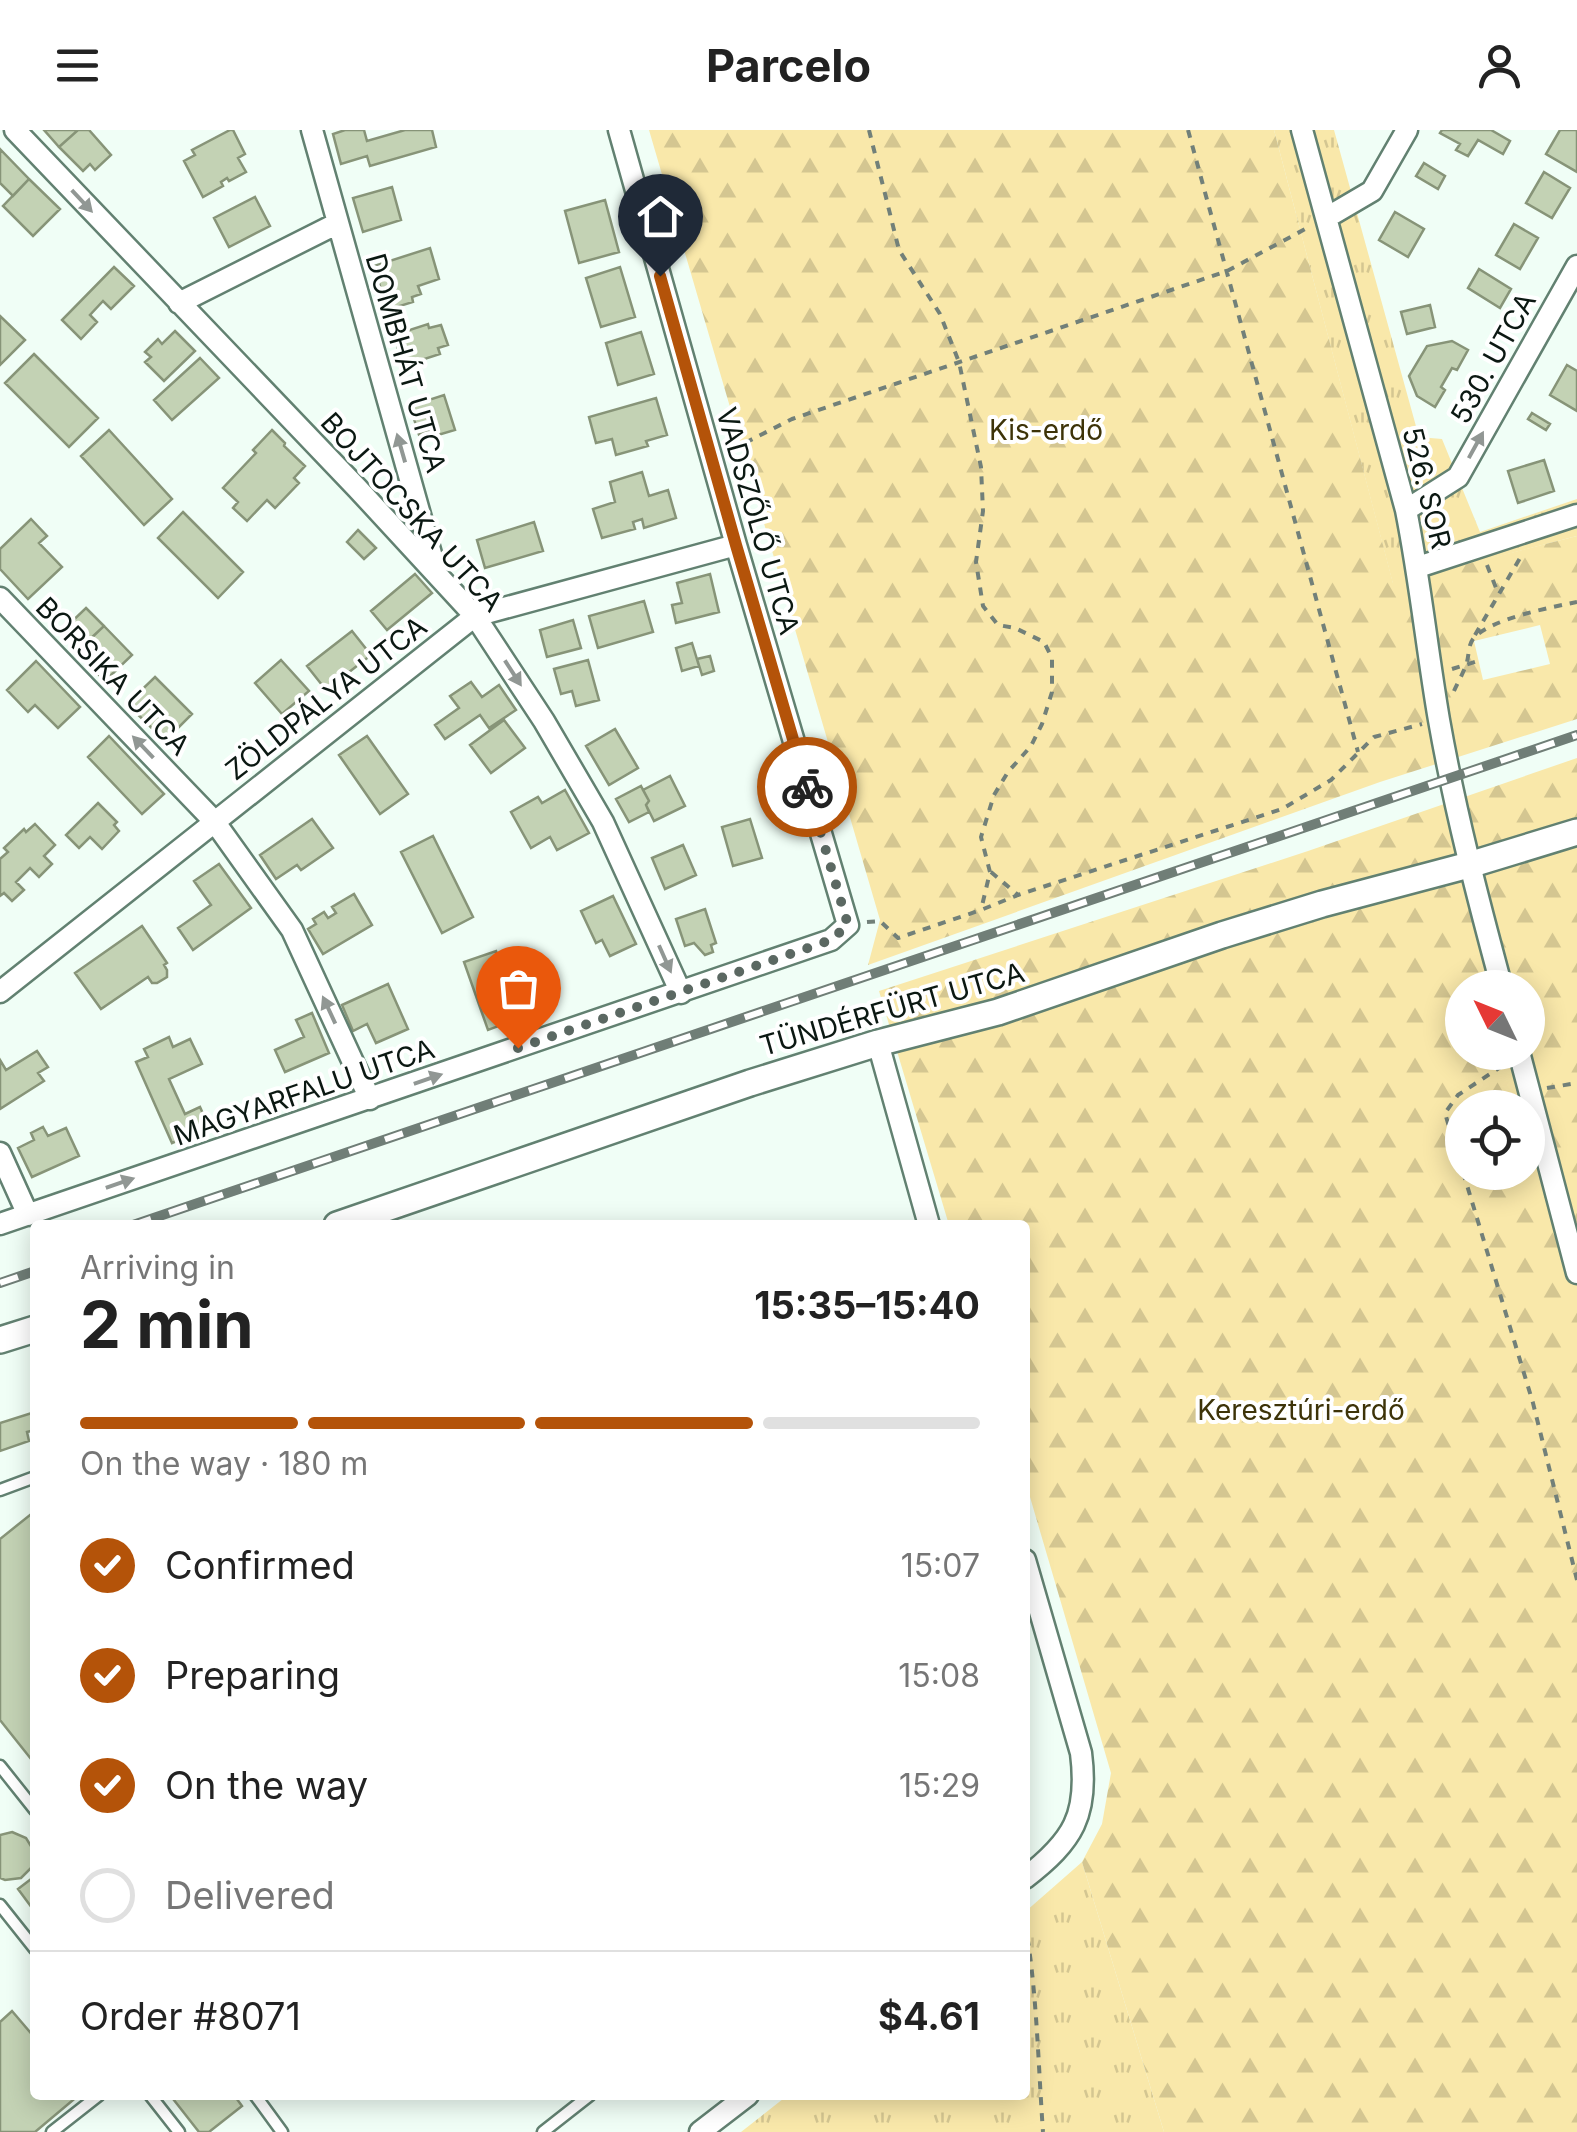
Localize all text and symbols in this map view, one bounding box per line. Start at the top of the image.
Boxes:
icon: menu [50,38,105,93]
text: Parcelo [706,38,871,93]
icon: person [1472,38,1527,93]
pin [618,174,703,277]
one-way arrow [70,189,93,213]
icon: home [633,189,688,244]
street label: DOMBHÁT UTCA [358,249,454,476]
street label: 530. UTCA [1443,287,1543,429]
street label: VADSZŐLŐ UTCA [709,404,807,638]
street label: BOJTOCSKA UTCA [314,405,510,619]
park label: Kis-erdő [989,413,1103,447]
street label: 526. SOR [1396,424,1458,552]
one-way arrow [1466,431,1484,459]
one-way arrow [393,432,408,462]
street label: BORSIKA UTCA [29,590,197,762]
street label: ZÖLDPÁLYA UTCA [218,608,433,787]
one-way arrow [503,660,521,687]
one-way arrow [132,735,155,759]
courier [757,737,857,837]
icon: bike [780,760,835,815]
one-way arrow [657,944,673,974]
pin [476,946,561,1049]
street label: TÜNDÉRFÜRT UTCA [755,954,1028,1063]
icon: bag [491,961,546,1016]
north arrow [1445,970,1545,1070]
map controls [1445,970,1545,1190]
one-way arrow [321,995,338,1024]
street label: MAGYARFALU UTCA [169,1031,439,1153]
one-way arrow [413,1071,443,1086]
button: locate [1445,1090,1545,1190]
one-way arrow [105,1175,135,1190]
text: Arriving in [80,1248,235,1287]
text: 15:35–15:40 [754,1282,980,1328]
text: 2 min [80,1285,254,1364]
park label: Keresztúri-erdő [1197,1393,1405,1427]
text: On the way · 180 m [80,1444,368,1483]
icon: check [80,1538,135,1593]
text: Confirmed [165,1542,355,1588]
text: 15:07 [901,1546,980,1585]
icon: check [80,1648,135,1703]
text: Preparing [165,1652,340,1698]
text: 15:08 [898,1656,980,1695]
icon: check [80,1758,135,1813]
text: On the way [165,1762,368,1808]
text: 15:29 [899,1766,980,1805]
text: Delivered [165,1872,335,1918]
text: Order #8071 [80,1993,301,2039]
text: $4.61 [878,1993,980,2039]

